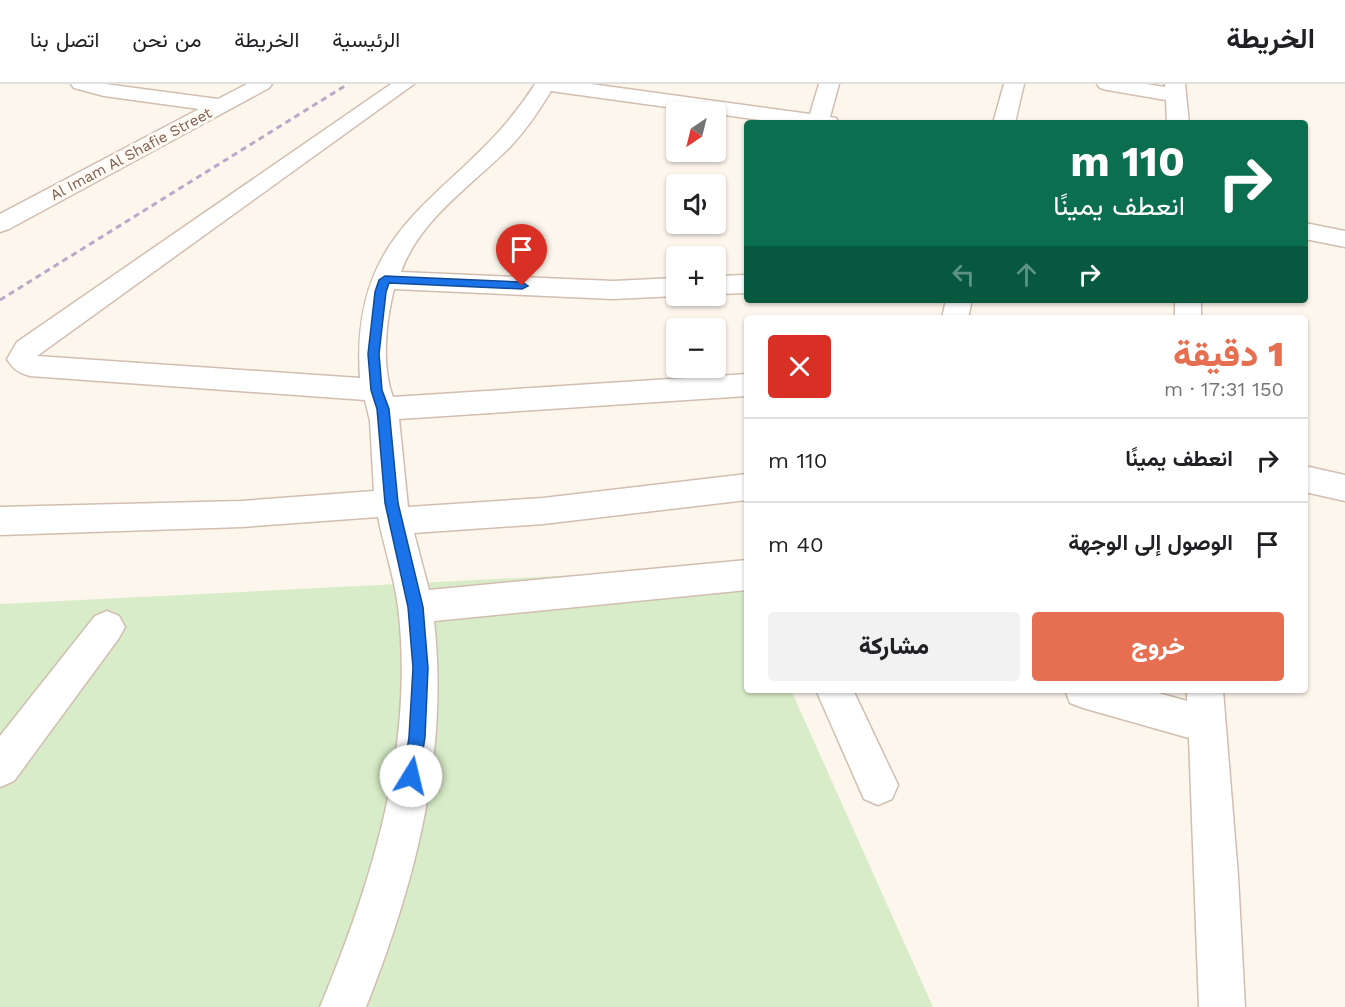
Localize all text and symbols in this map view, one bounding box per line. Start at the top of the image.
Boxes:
text: الخريطة [1226,22,1315,55]
text: اتصل بنا [30,27,99,52]
text: من نحن [132,27,201,52]
text: الخريطة [234,27,299,52]
text: الرئيسية [332,27,400,52]
north arrow [666,102,726,162]
map controls [666,102,726,378]
street label: Al Imam Al Shafie Street [47,103,215,204]
text: 110 m [1070,137,1185,186]
icon: right [1206,144,1284,222]
button: sound [666,174,726,234]
text: انعطف يمينًا [1053,190,1185,222]
pin [496,224,547,286]
icon: arrive [505,233,538,266]
button: + [666,246,726,306]
icon: left [947,258,980,291]
icon: ahead [1010,258,1043,291]
icon: right [1073,258,1106,291]
button: − [666,318,726,378]
text: 1 دقيقة [1173,333,1284,375]
button: close [768,335,831,398]
text: 150 m · 17:31 [1164,377,1284,401]
icon: right [1251,444,1284,477]
text: انعطف يمينًا [1125,446,1233,471]
text: 110 m [768,448,827,473]
icon: arrive [1251,528,1284,561]
text: الوصول إلى الوجهة [1068,530,1233,555]
text: 40 m [768,532,824,557]
button: مشاركة [768,612,1020,681]
button: خروج [1032,612,1284,681]
position arrow [379,744,443,808]

